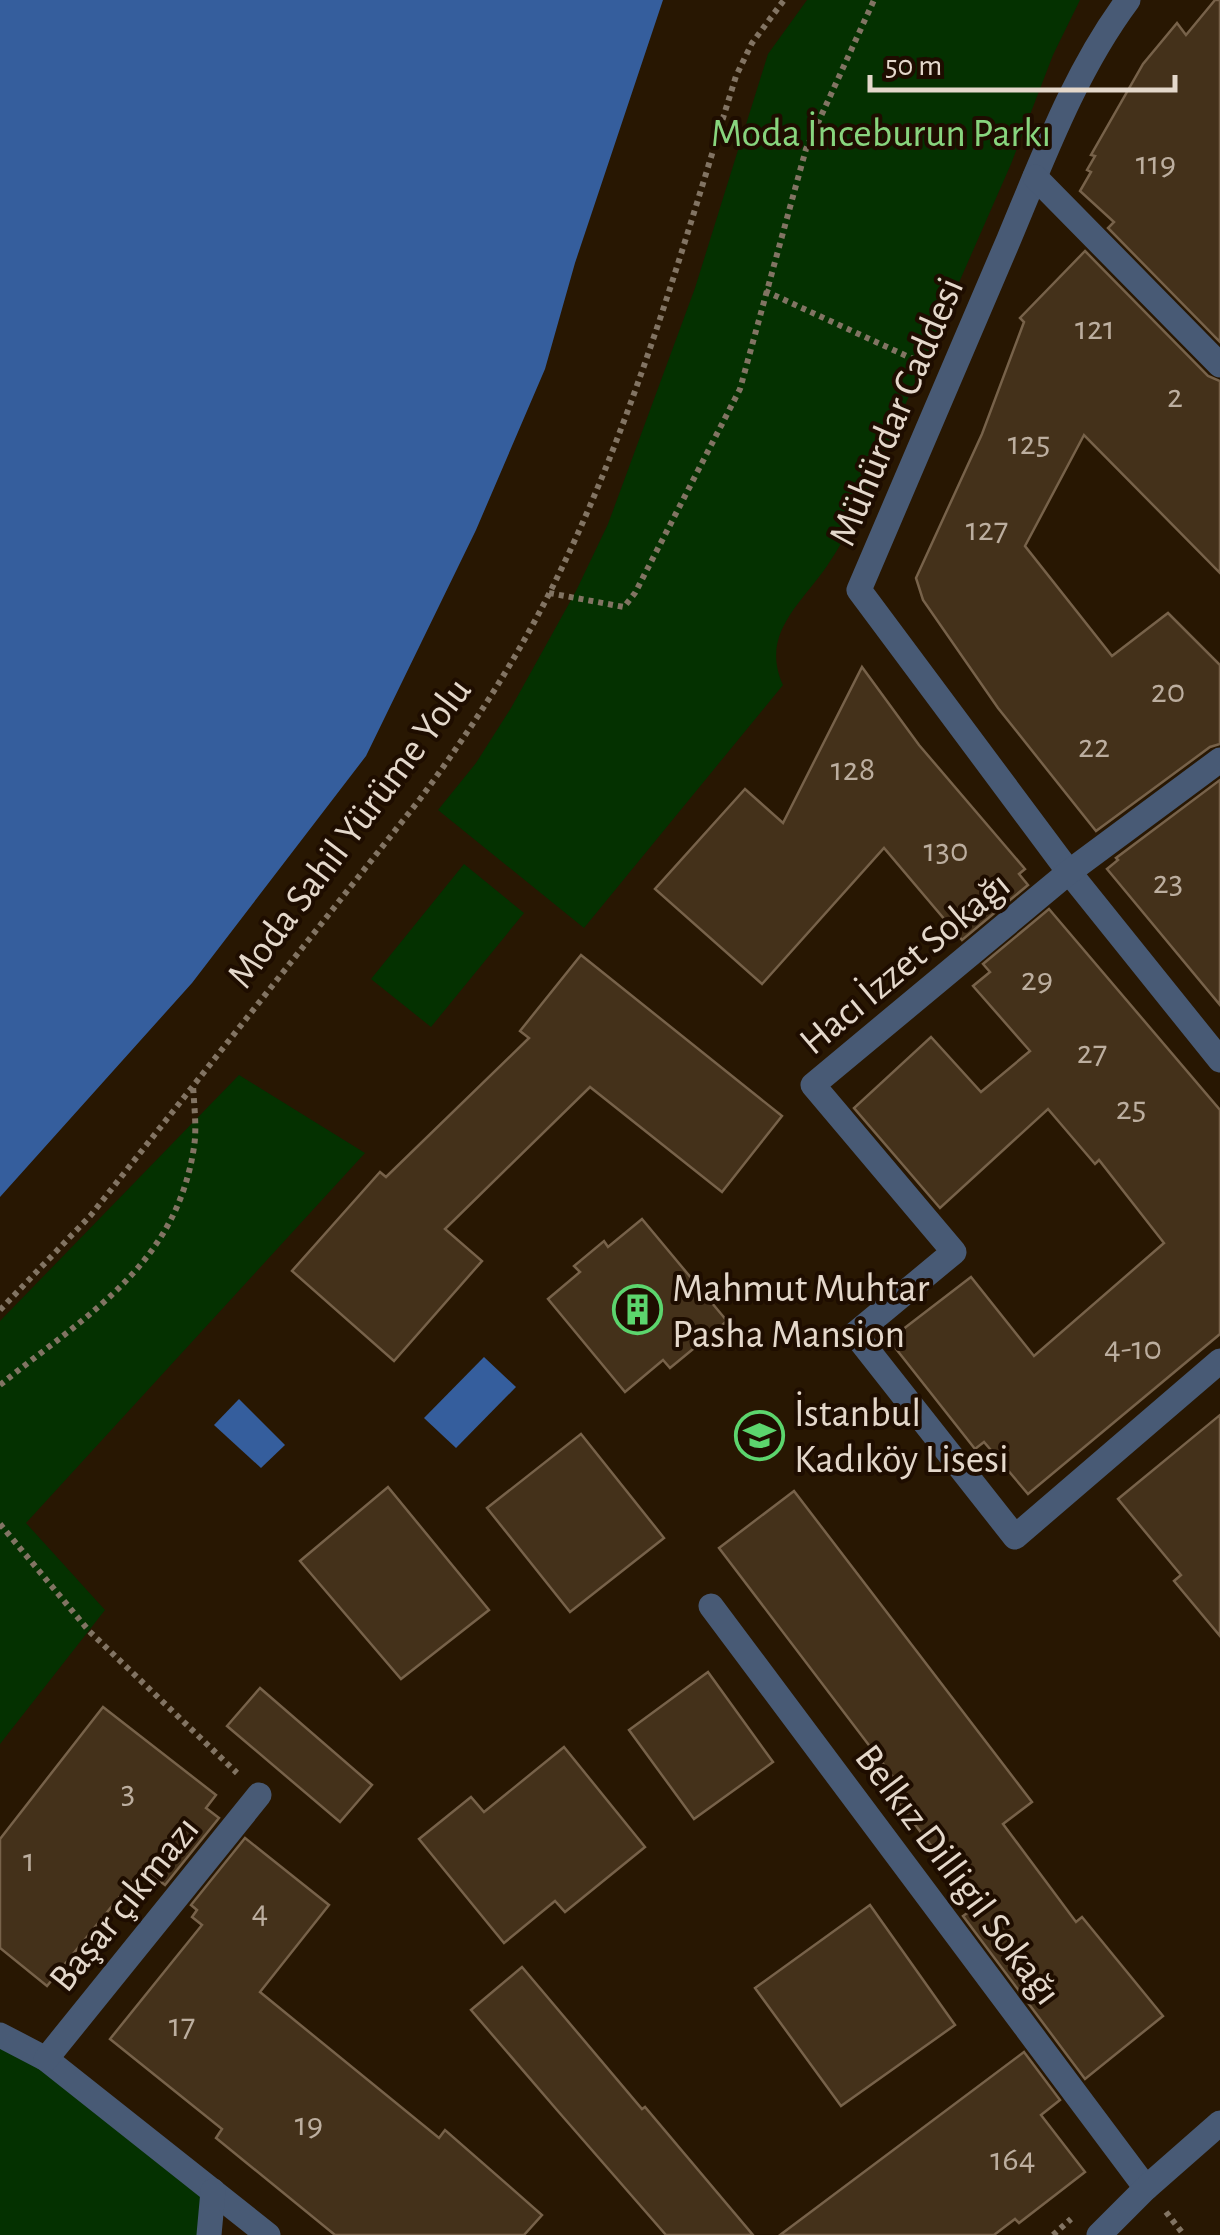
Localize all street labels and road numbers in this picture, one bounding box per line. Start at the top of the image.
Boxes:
street label: Mühürdar Caddesi [822,272,971,552]
street label: Moda Sahil Yürüme Yolu [220,671,479,996]
street label: Hacı İzzet Sokağı [791,862,1018,1063]
street label: Belkız Dilligil Sokağı [847,1738,1068,2013]
street label: Başar çıkmazı [42,1809,207,1999]

